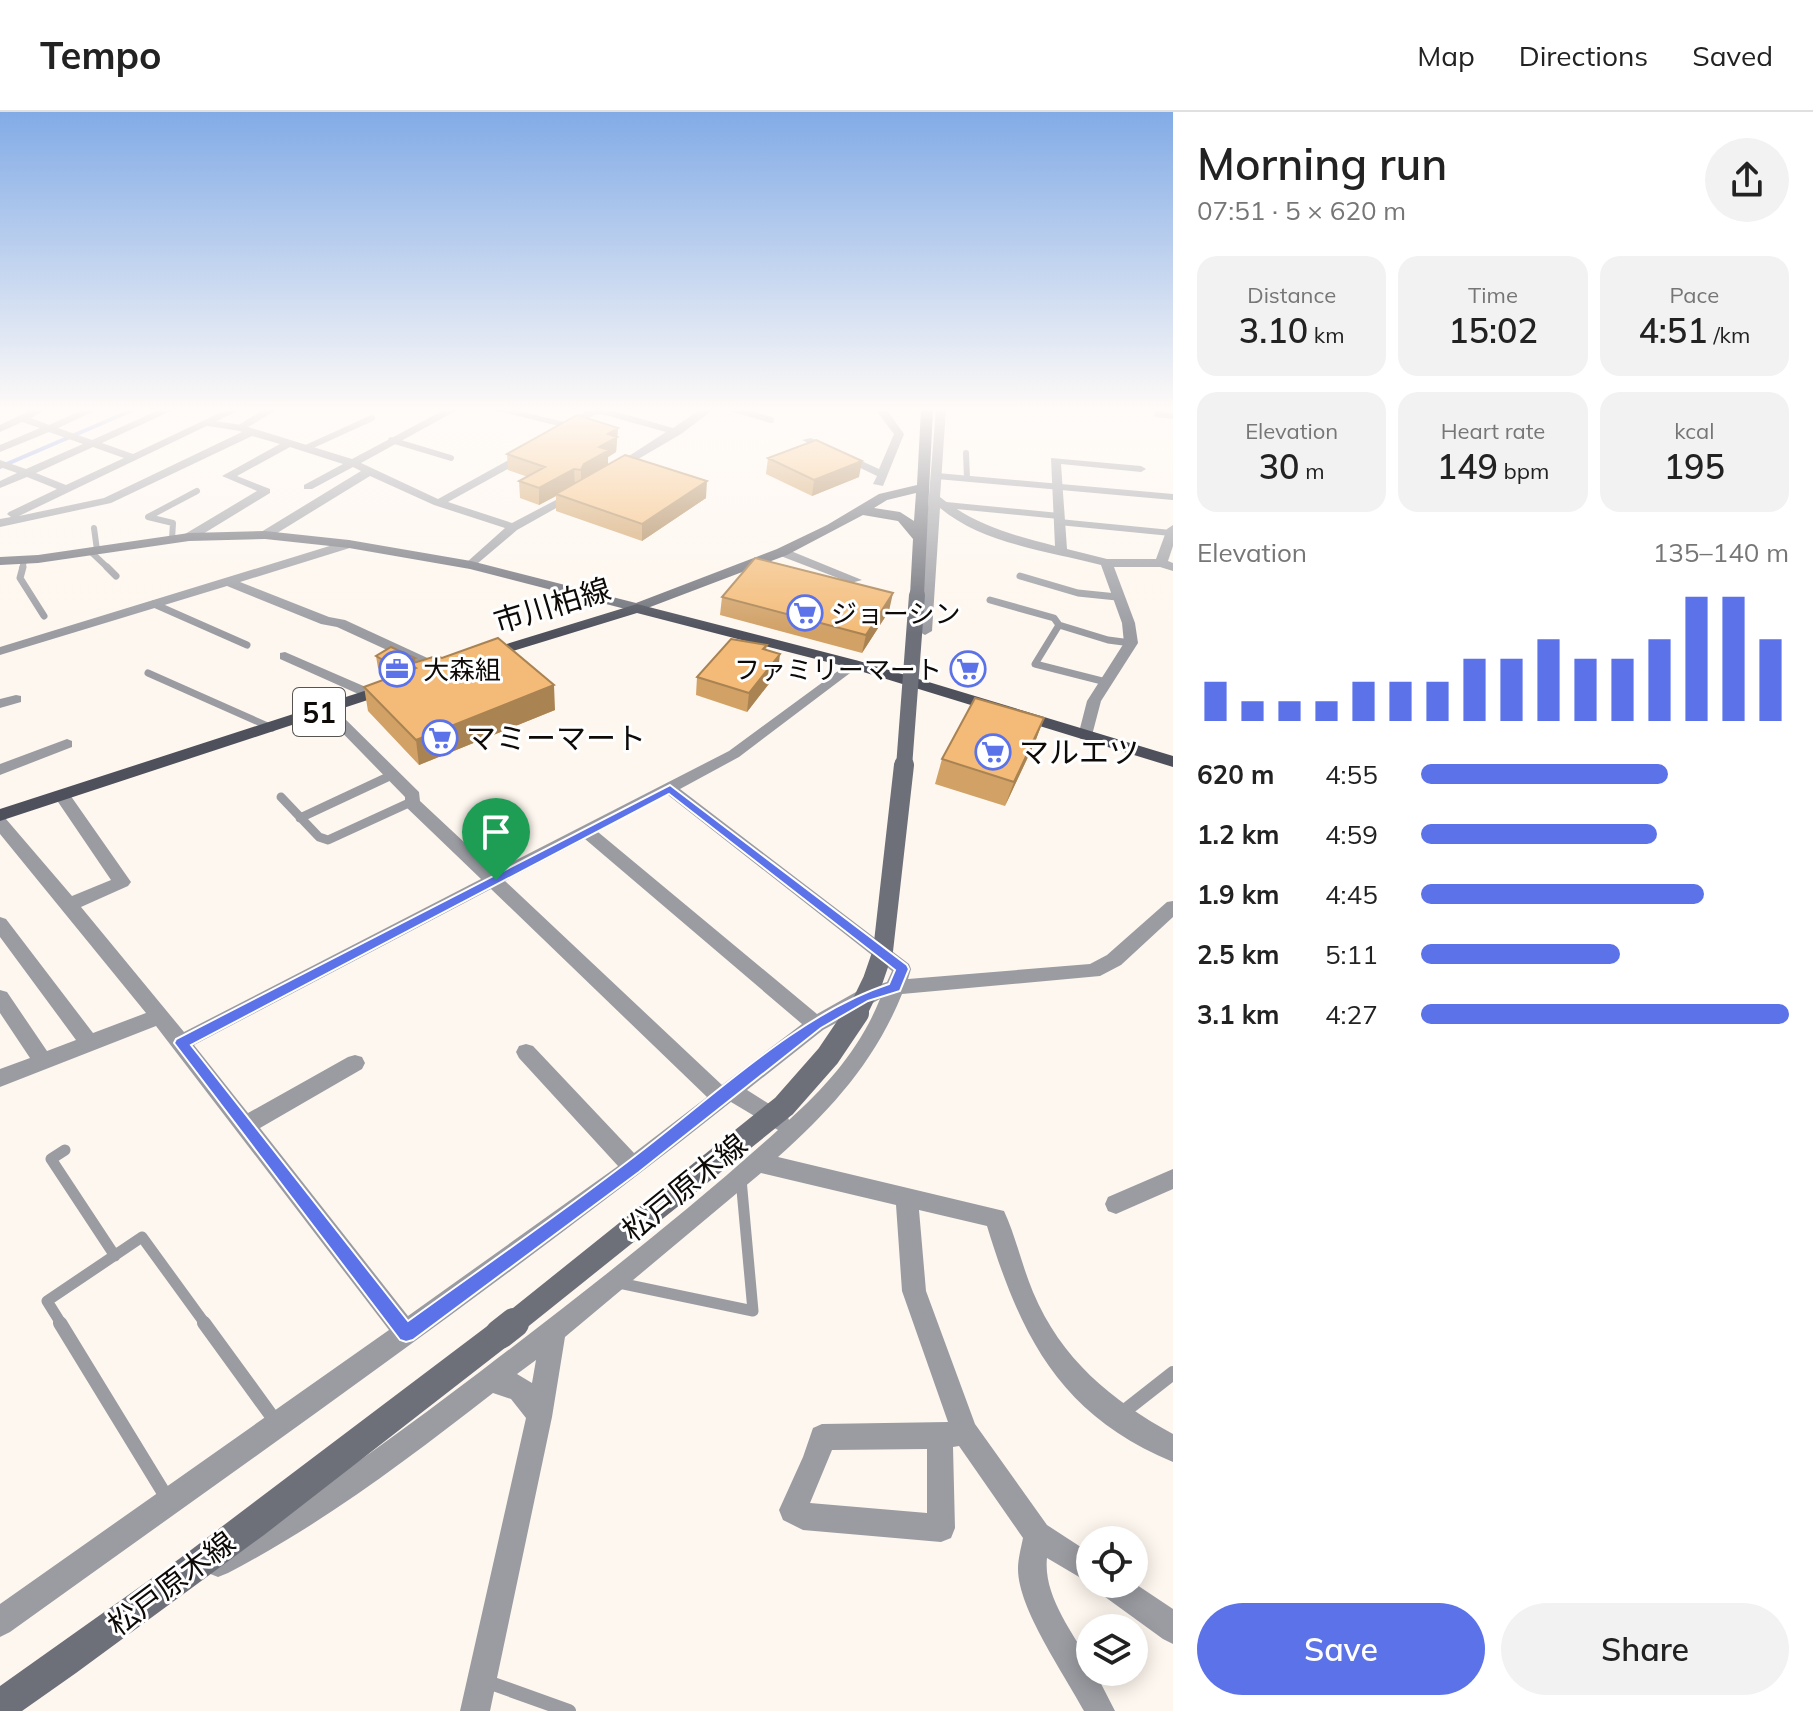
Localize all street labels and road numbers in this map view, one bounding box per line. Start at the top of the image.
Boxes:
street label: 市川柏線 [489,569,615,641]
road number: 51 [293,688,345,736]
street label: 松戸原木線 [614,1125,754,1249]
street label: 松戸原木線 [100,1523,242,1643]

